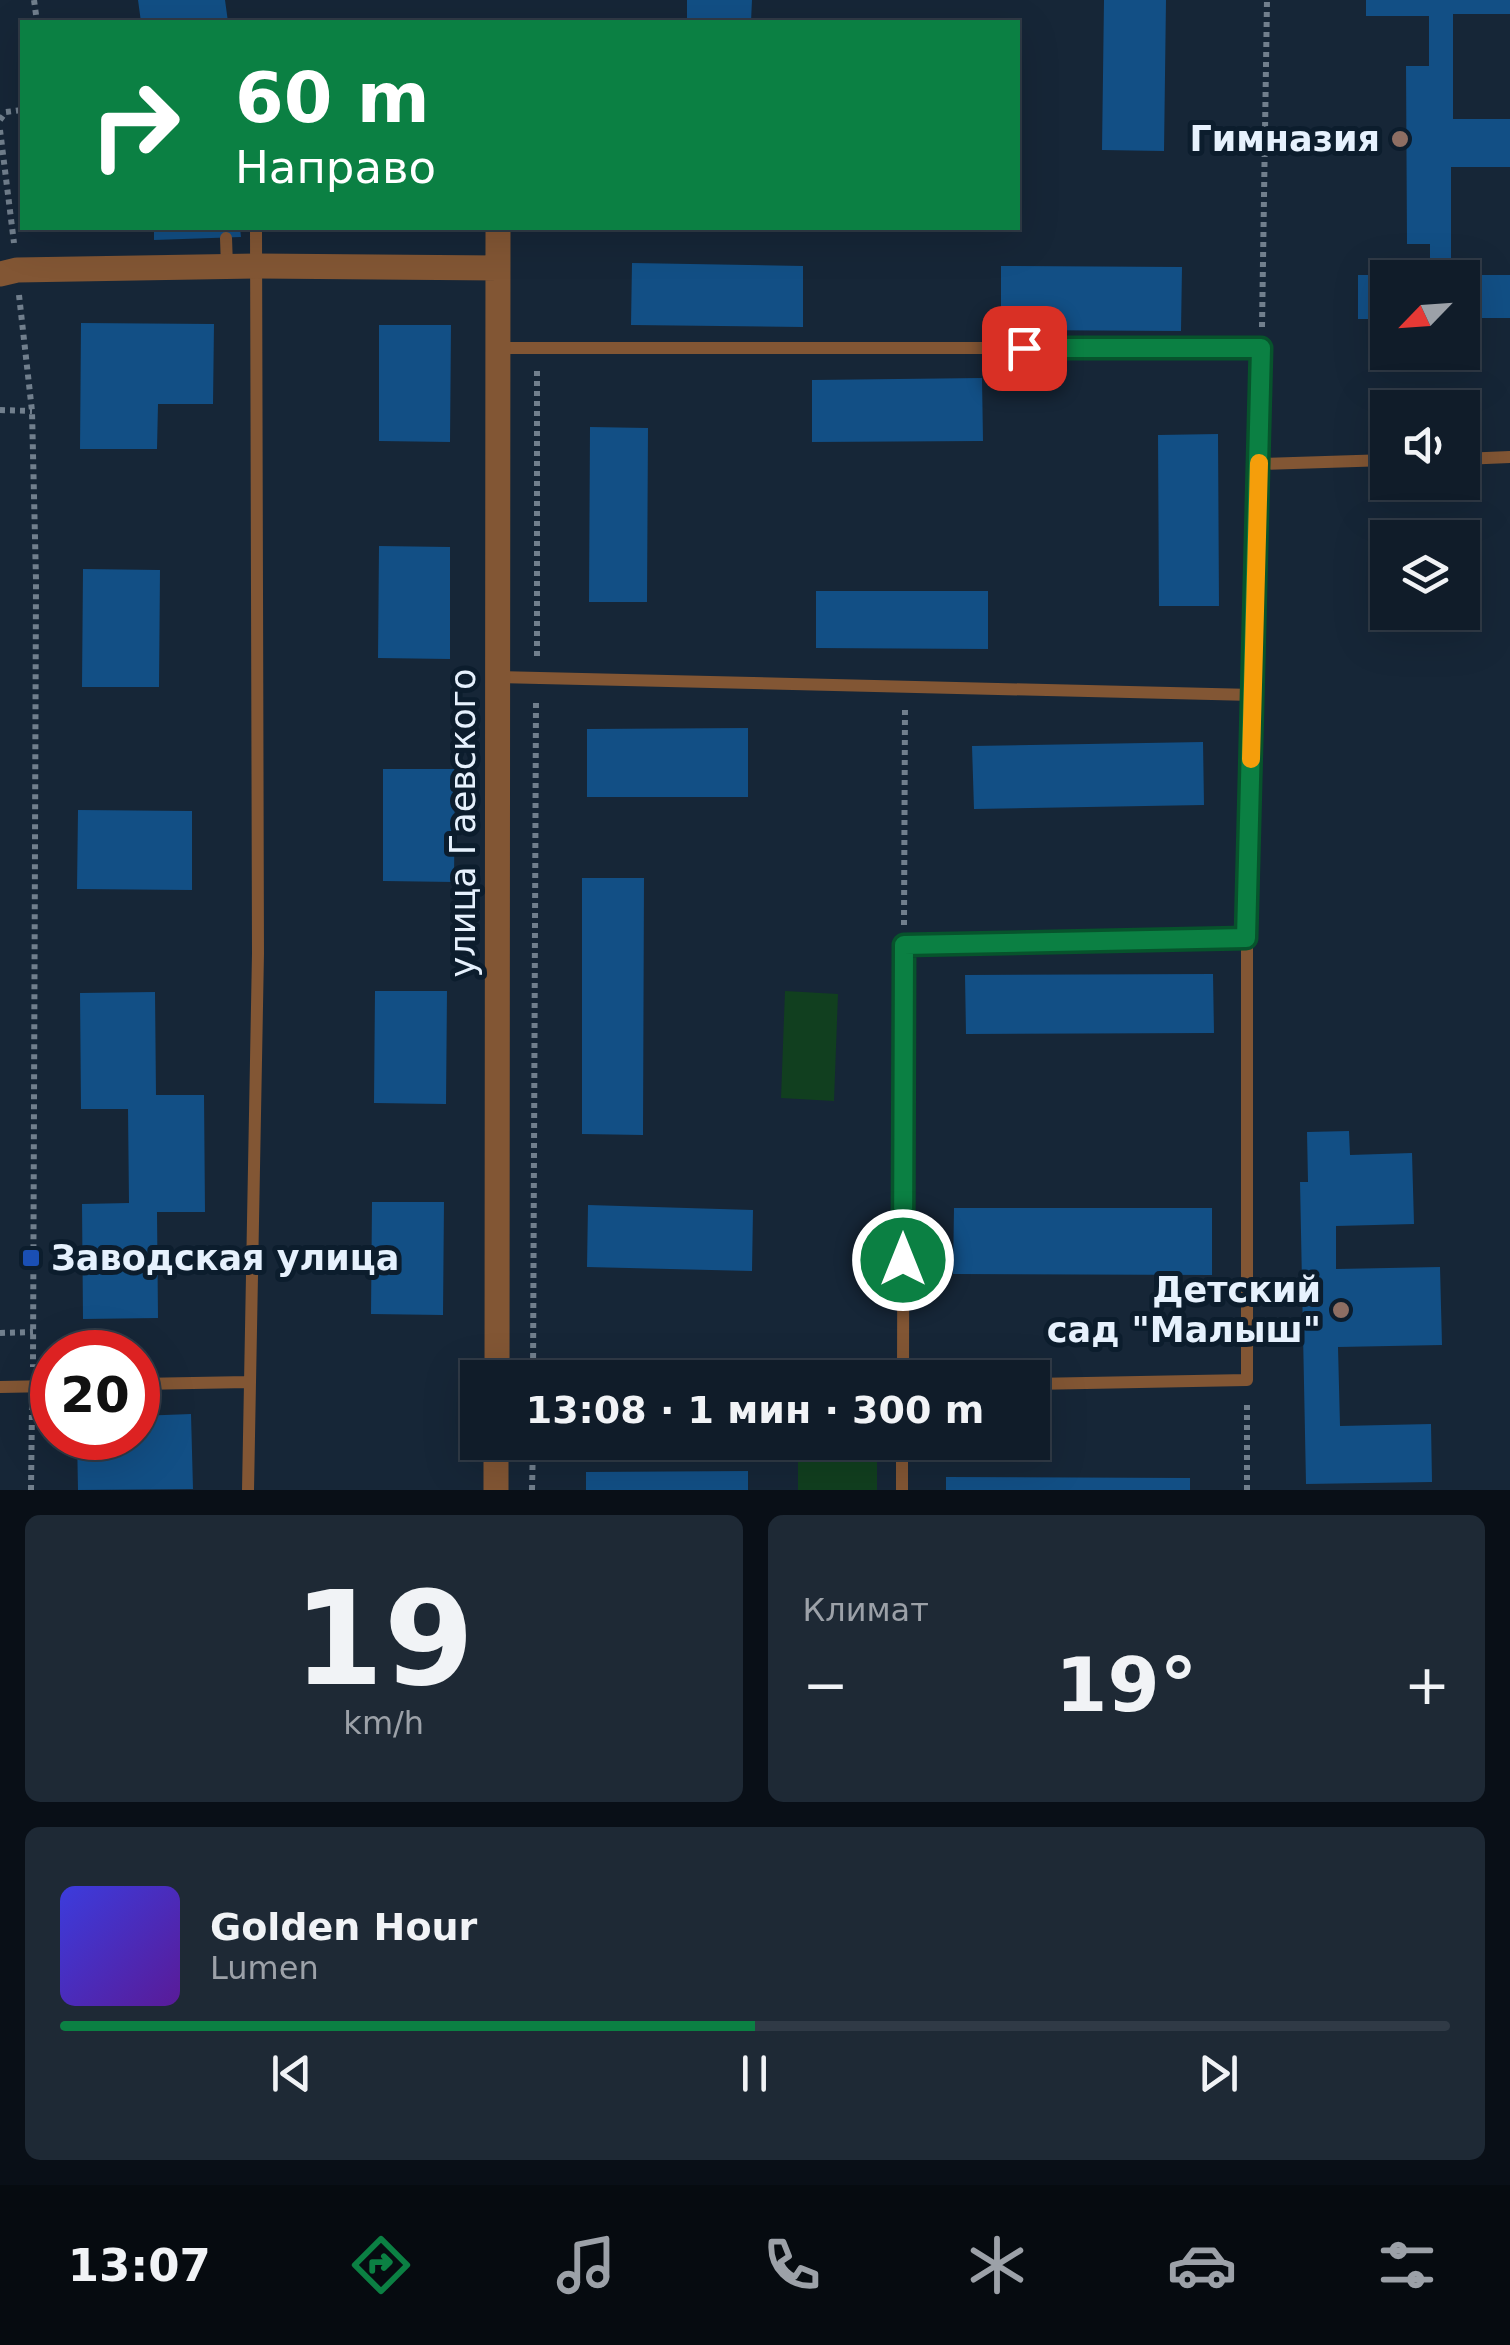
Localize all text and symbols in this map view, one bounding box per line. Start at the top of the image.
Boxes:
text: 60 m [235,57,430,139]
icon: right [70,60,200,190]
place label: Гимназия [1189,119,1380,159]
marker: Гимназия [1389,128,1411,150]
text: Направо [235,141,436,194]
north arrow [1370,260,1480,370]
map controls [1370,260,1480,630]
pin [982,306,1067,391]
icon: arrive [997,321,1052,376]
button: sound [1370,390,1480,500]
button: layers [1370,520,1480,630]
street label: улица Гаевского [443,669,483,977]
position arrow [851,1208,955,1312]
place label: Заводская улица [51,1238,399,1278]
marker: Заводская улица [20,1247,42,1269]
place label: Детский сад "Малыш" [1047,1270,1321,1350]
marker: Детский сад "Малыш" [1330,1299,1352,1321]
speed limit sign: 20 [30,1330,160,1460]
text: 13:08 · 1 мин · 300 m [526,1388,984,1432]
text: 19 [293,1563,474,1715]
text: Климат [803,1591,929,1629]
text: 19° [1055,1641,1197,1729]
text: − [803,1653,849,1717]
text: + [1404,1653,1450,1717]
text: km/h [343,1704,424,1742]
text: Golden Hour [210,1905,477,1949]
text: Lumen [210,1949,319,1987]
icon: previous [264,2046,319,2101]
icon: pause [727,2046,782,2101]
icon: next [1191,2046,1246,2101]
icon: directions [346,2230,416,2300]
icon: music [551,2230,621,2300]
icon: phone [757,2230,827,2300]
icon: climate [962,2230,1032,2300]
icon: car [1167,2230,1237,2300]
icon: filters [1372,2230,1442,2300]
text: 13:07 [68,2239,211,2292]

